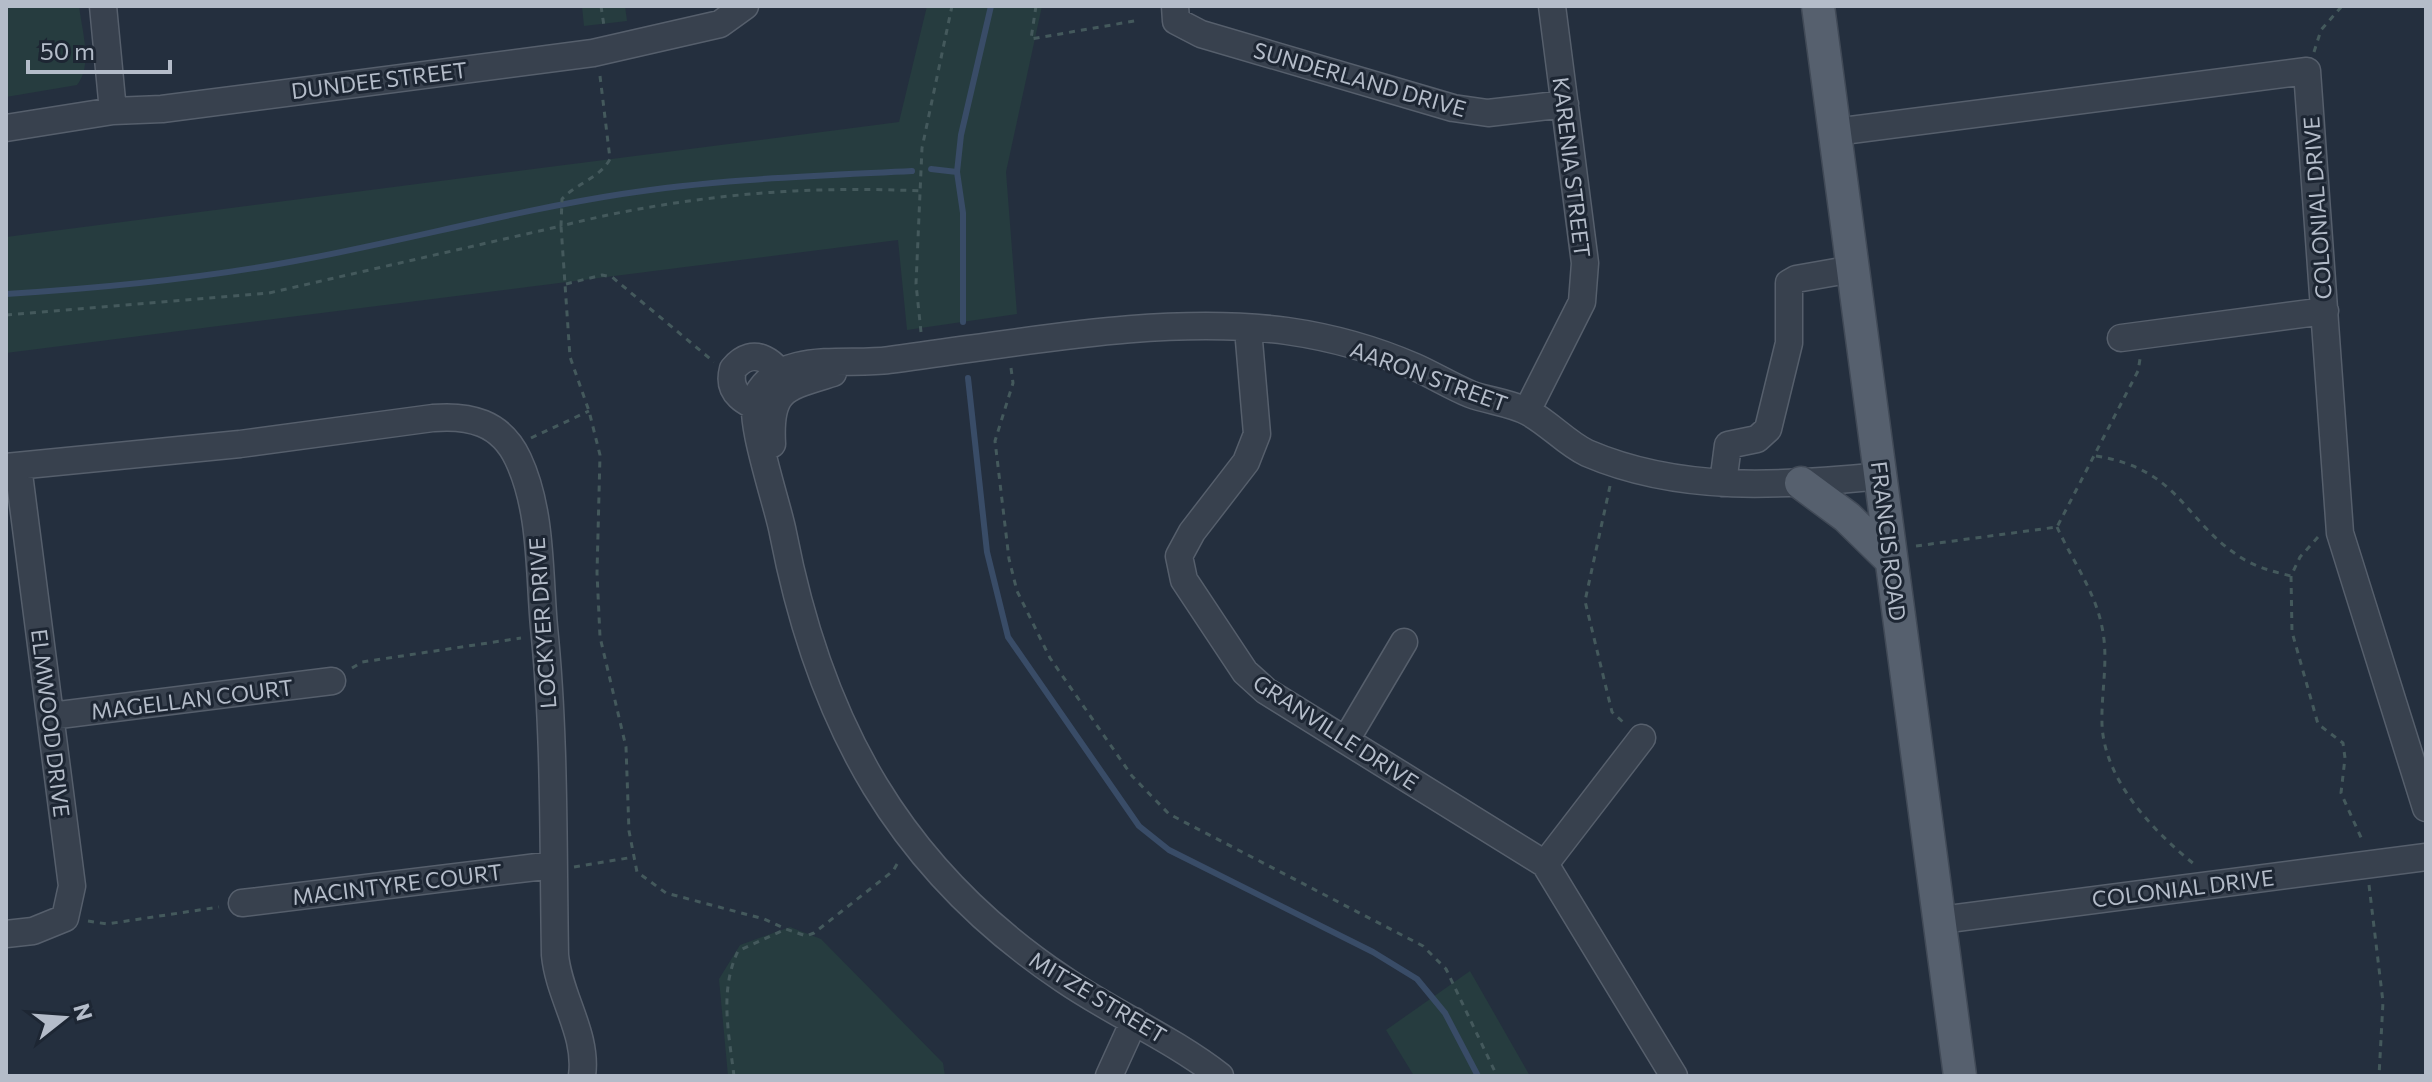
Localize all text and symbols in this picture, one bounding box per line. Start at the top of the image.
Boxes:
scale bar [28,24,170,74]
text: 50 m [40,36,95,65]
street label: SUNDERLAND DRIVE [1251,36,1469,122]
street label: DUNDEE STREET [289,56,469,104]
street label: KARENIA STREET [1548,75,1596,259]
street label: COLONIAL DRIVE [2297,116,2337,300]
street label: AARON STREET [1347,335,1511,417]
street label: FRANCIS ROAD [1866,460,1912,622]
street label: LOCKYER DRIVE [523,536,561,710]
street label: ELMWOOD DRIVE [26,627,76,819]
street label: GRANVILLE DRIVE [1248,668,1424,796]
street label: MAGELLAN COURT [89,673,295,725]
street label: MACINTYRE COURT [290,858,504,910]
street label: COLONIAL DRIVE [2090,863,2276,913]
street label: MITZE STREET [1025,946,1171,1048]
north arrow [24,978,104,1058]
text: N [68,1000,99,1024]

